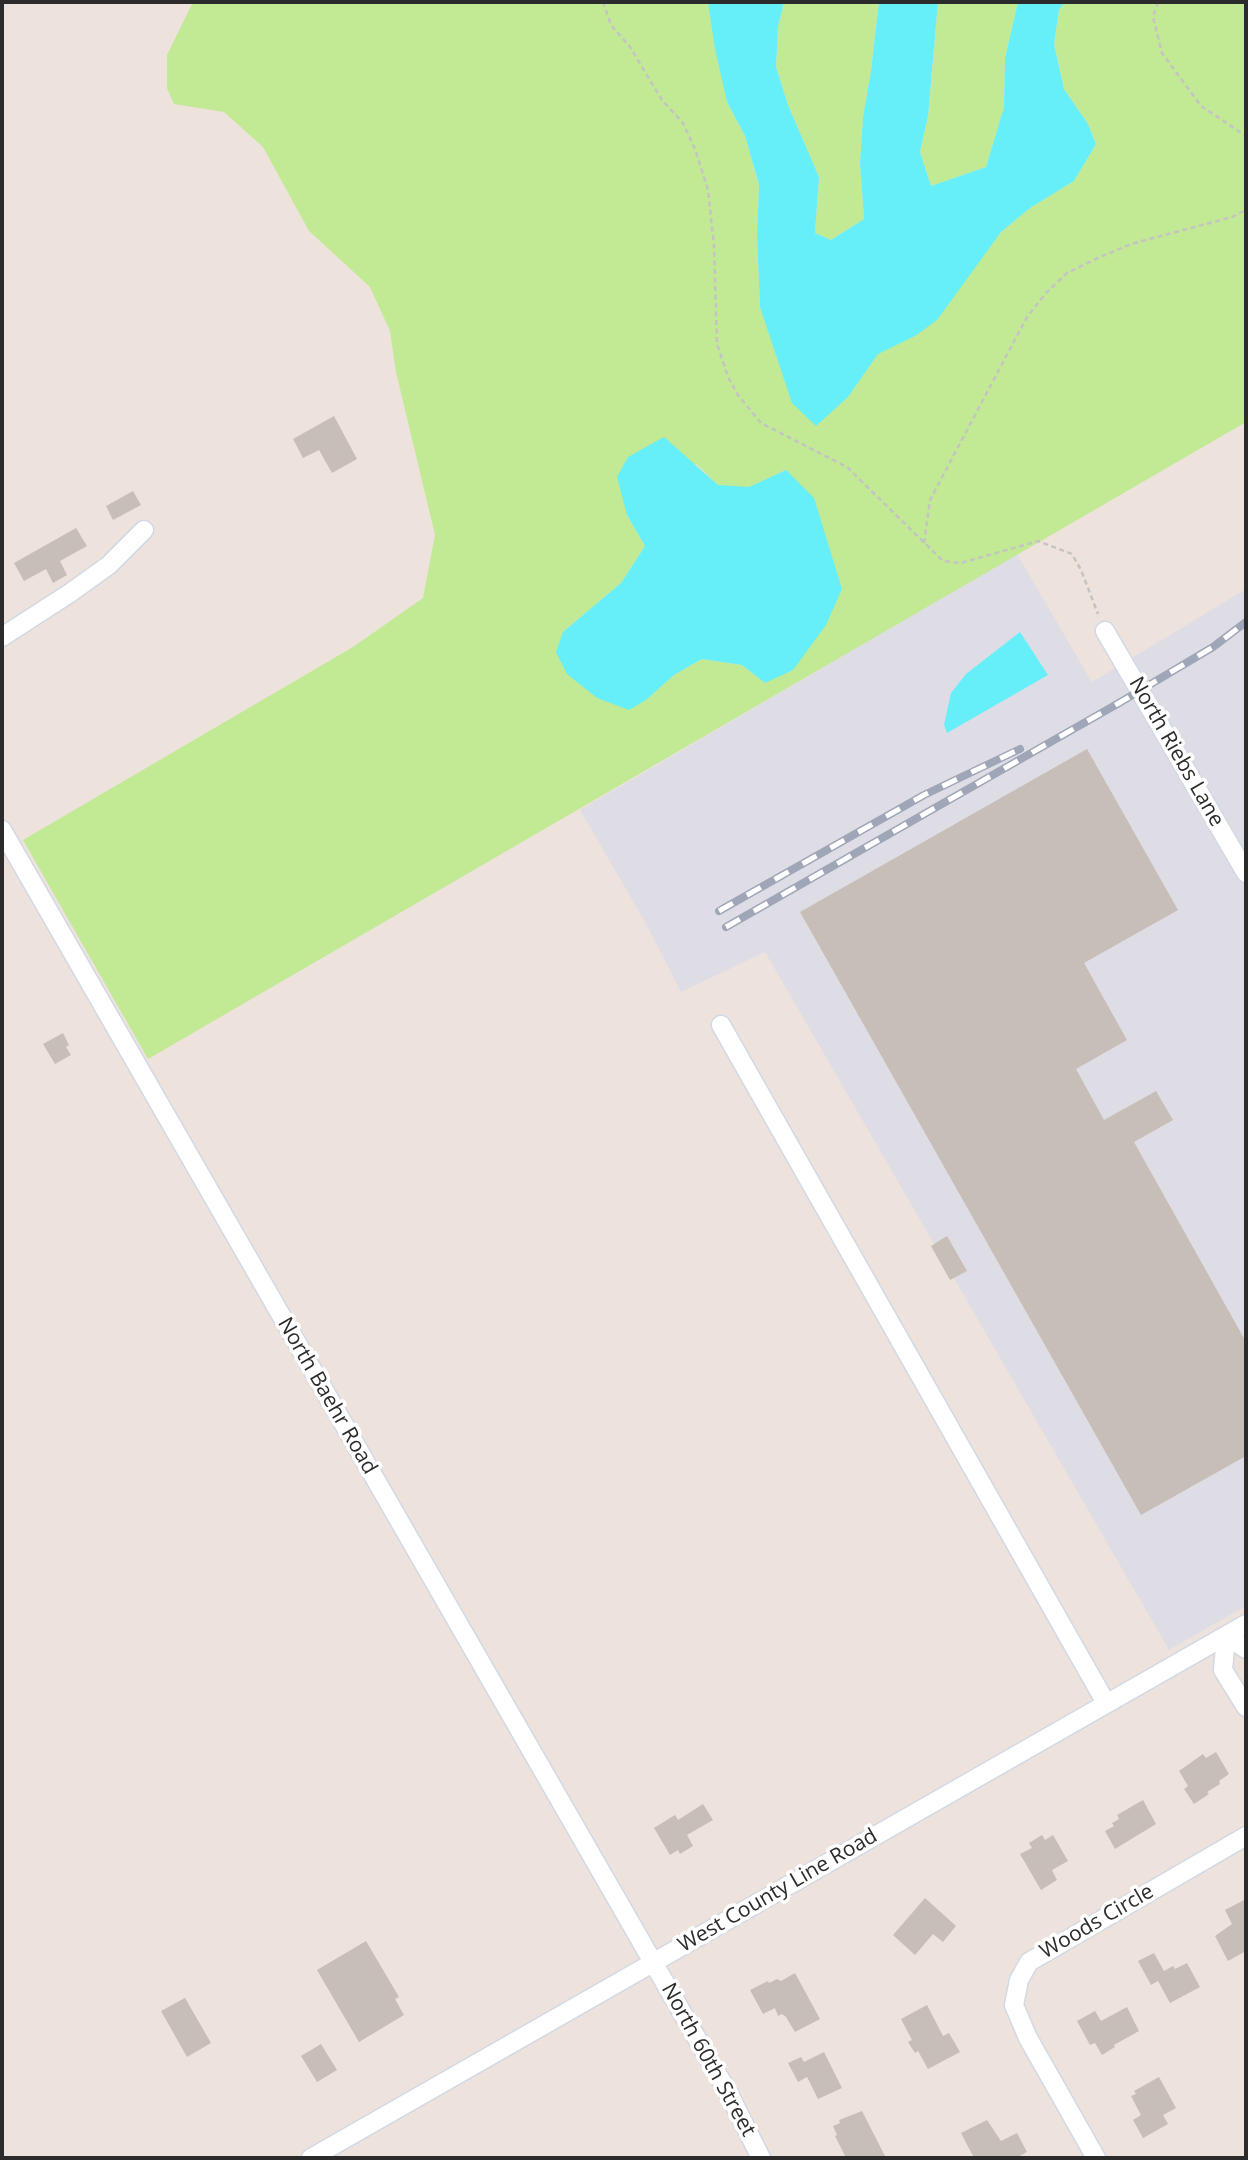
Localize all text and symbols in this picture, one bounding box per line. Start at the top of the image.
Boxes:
street label: North Riebs Lane [1123,673,1229,831]
street label: North Baehr Road [272,1313,382,1479]
street label: West County Line Road [674,1824,882,1958]
street label: Woods Circle [1036,1879,1158,1965]
street label: North 60th Street [655,1979,761,2141]

